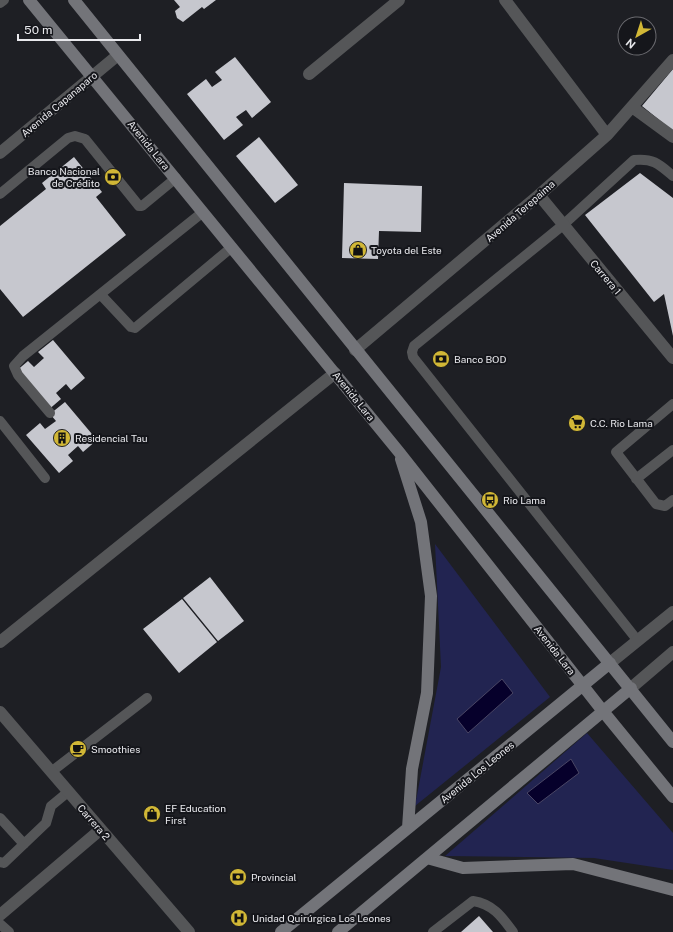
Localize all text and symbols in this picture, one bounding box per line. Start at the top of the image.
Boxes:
scale bar [18,16,140,42]
north arrow [617,16,657,56]
text: 50 m [24,23,52,37]
text: N [624,36,638,51]
street label: Avenida Capanaparo [19,69,100,139]
street label: Avenida Lara [126,118,172,172]
place label: Banco Nacional de Crédito [28,165,100,189]
bank icon: Banco Nacional de Crédito [103,167,123,187]
street label: Avenida Terepaima [483,178,557,244]
shop icon: Toyota del Este [348,240,368,260]
place label: Toyota del Este [371,244,442,256]
street label: Carrera 1 [588,257,624,297]
bank icon: Banco BOD [431,349,451,369]
place label: Banco BOD [454,353,506,365]
street label: Avenida Lara [331,369,377,423]
supermarket icon: C.C. Rio Lama [567,413,587,433]
place label: C.C. Rio Lama [590,417,653,429]
building icon: Residencial Tau [52,428,72,448]
place label: Residencial Tau [75,432,148,444]
bus stop icon: Rio Lama [480,490,500,510]
place label: Rio Lama [503,494,546,506]
street label: Avenida Lara [532,623,578,677]
cafe icon: Smoothies [68,739,88,759]
street label: Avenida Los Leones [438,739,516,805]
place label: Smoothies [91,743,140,755]
street label: Carrera 2 [75,802,113,842]
place label: EF Education First [165,802,226,826]
shop icon: EF Education First [142,804,162,824]
bank icon: Provincial [228,867,248,887]
place label: Provincial [251,871,297,883]
hospital icon: Unidad Quirúrgica Los Leones [229,908,249,928]
place label: Unidad Quirúrgica Los Leones [252,912,391,924]

